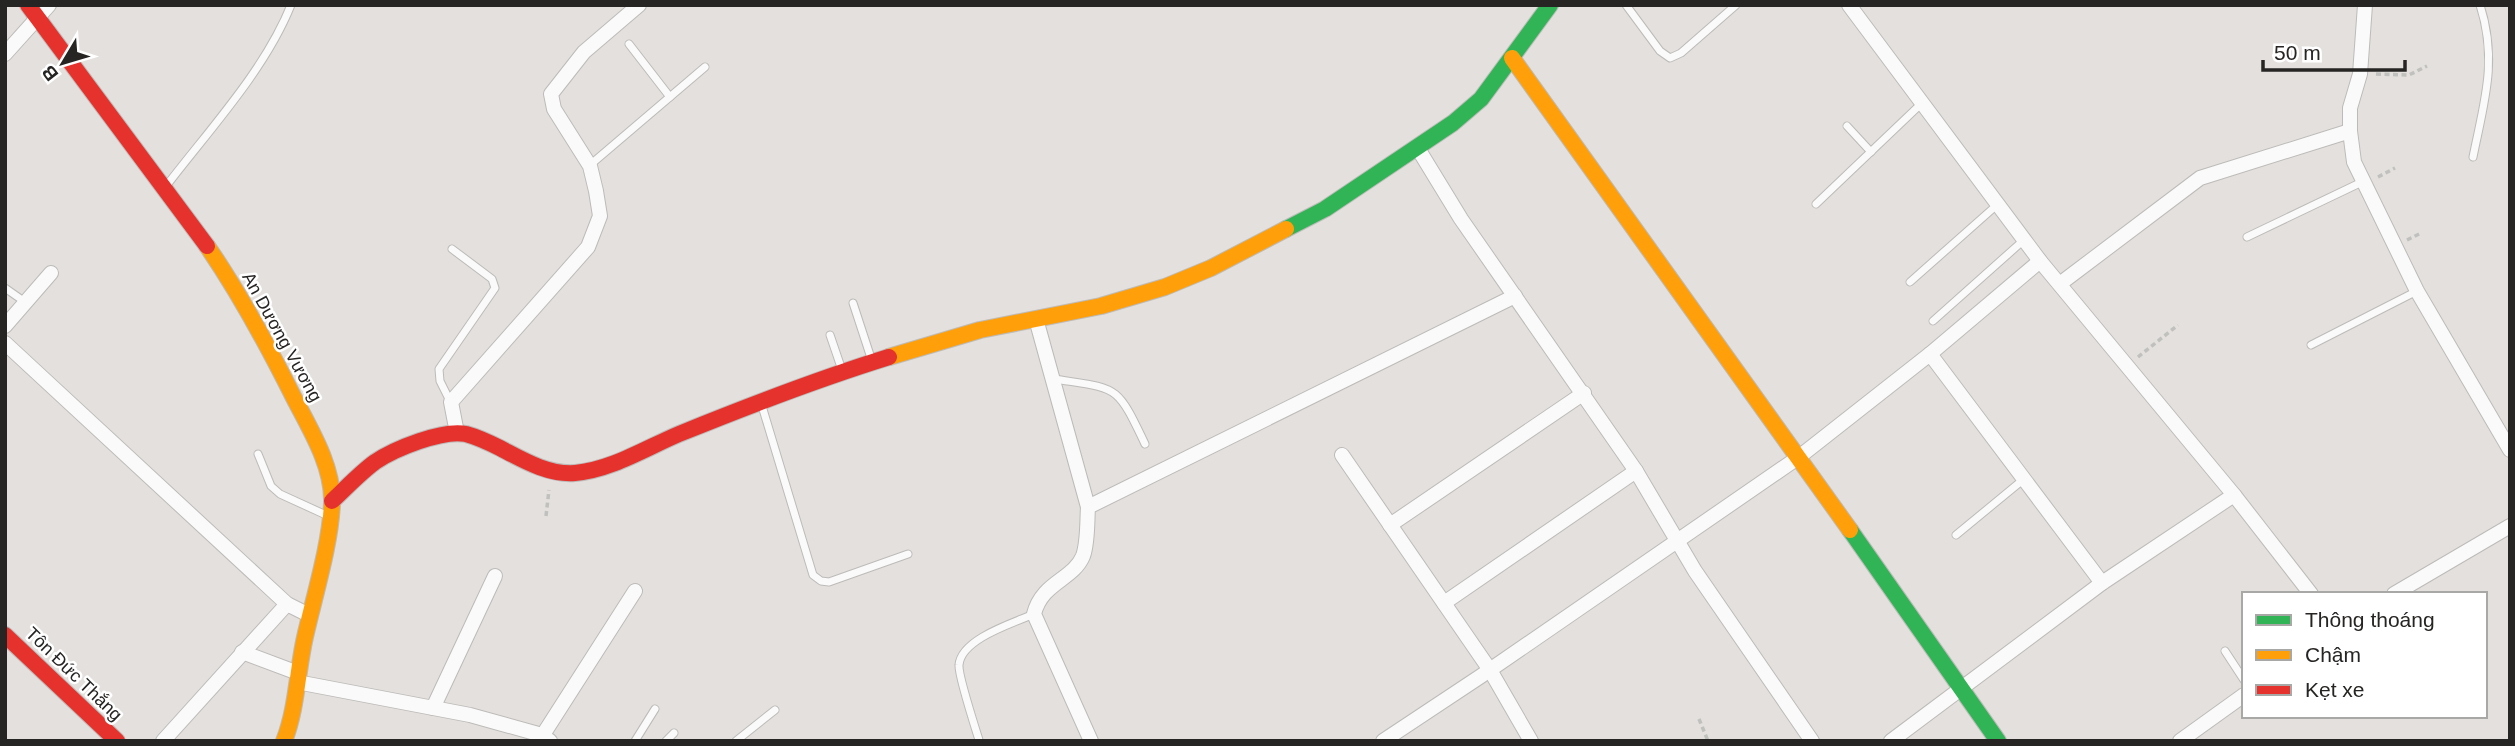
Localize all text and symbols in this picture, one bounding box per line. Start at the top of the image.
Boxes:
north arrow [28,28,98,98]
scale bar [2263,28,2405,72]
text: 50 m [2274,41,2321,64]
text: B [37,61,62,85]
street label: An Dương Vương [238,269,326,405]
legend [2242,592,2487,718]
text: Thông thoáng [2305,608,2435,631]
street label: Tôn Đức Thắng [22,622,127,725]
text: Chậm [2305,643,2361,666]
text: Kẹt xe [2305,678,2365,701]

